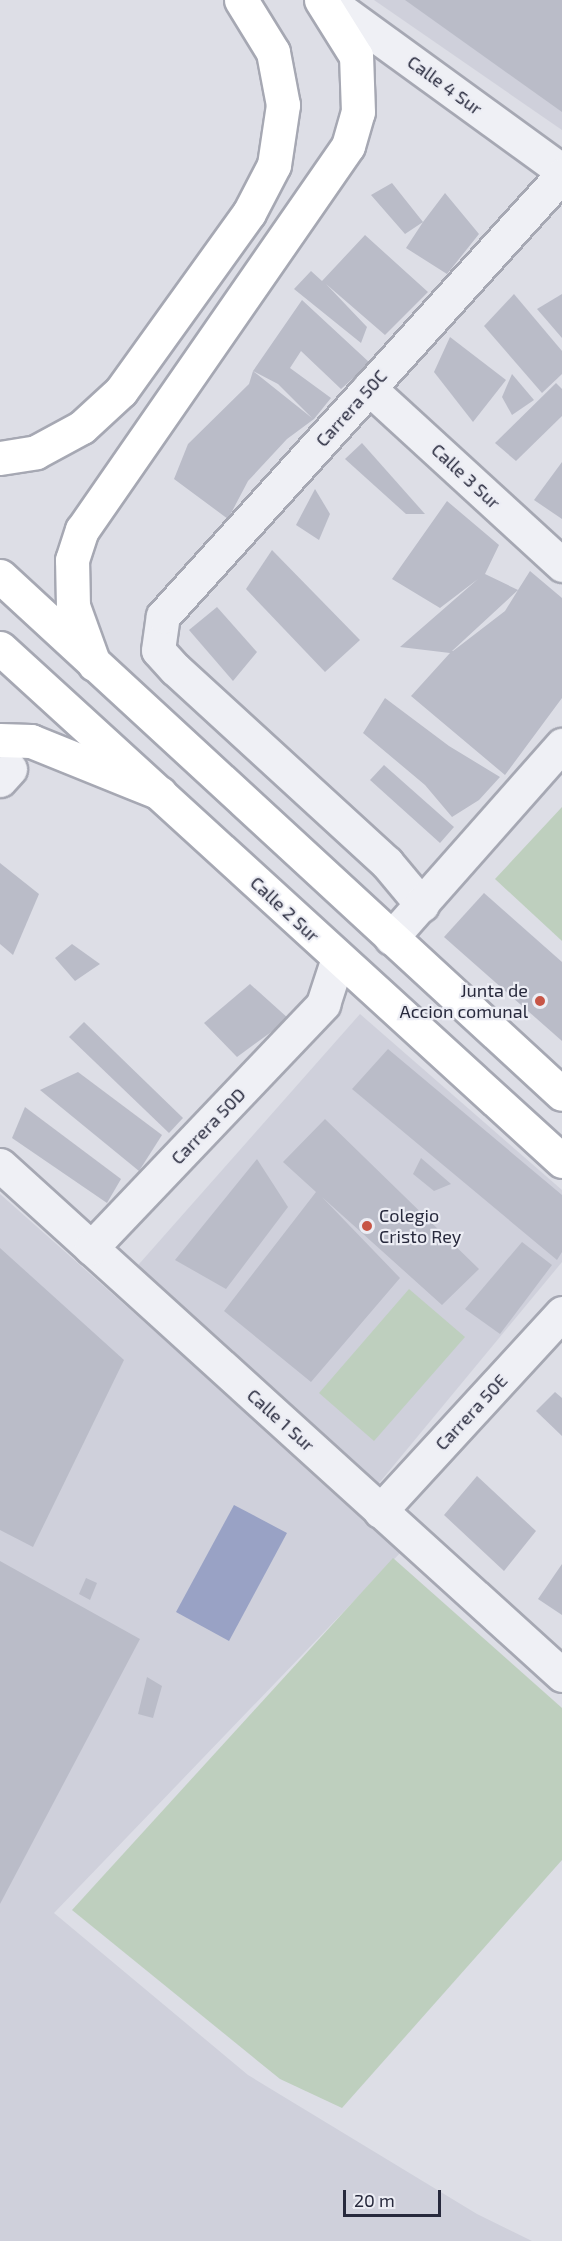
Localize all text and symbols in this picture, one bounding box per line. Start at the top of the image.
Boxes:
street label: Calle 4 Sur [403,51,487,119]
street label: Carrera 50C [311,365,391,451]
street label: Calle 3 Sur [427,439,505,513]
street label: Calle 2 Sur [246,872,324,946]
place label: Junta de Accion comunal [400,980,528,1022]
marker: Junta de Accion comunal [533,994,547,1008]
street label: Carrera 50D [166,1083,250,1169]
place label: Colegio Cristo Rey [379,1205,461,1248]
marker: Colegio Cristo Rey [360,1219,374,1233]
street label: Carrera 50E [430,1370,512,1454]
street label: Calle 1 Sur [243,1384,319,1456]
scale bar [346,2178,444,2216]
text: 20 m [354,2189,395,2211]

